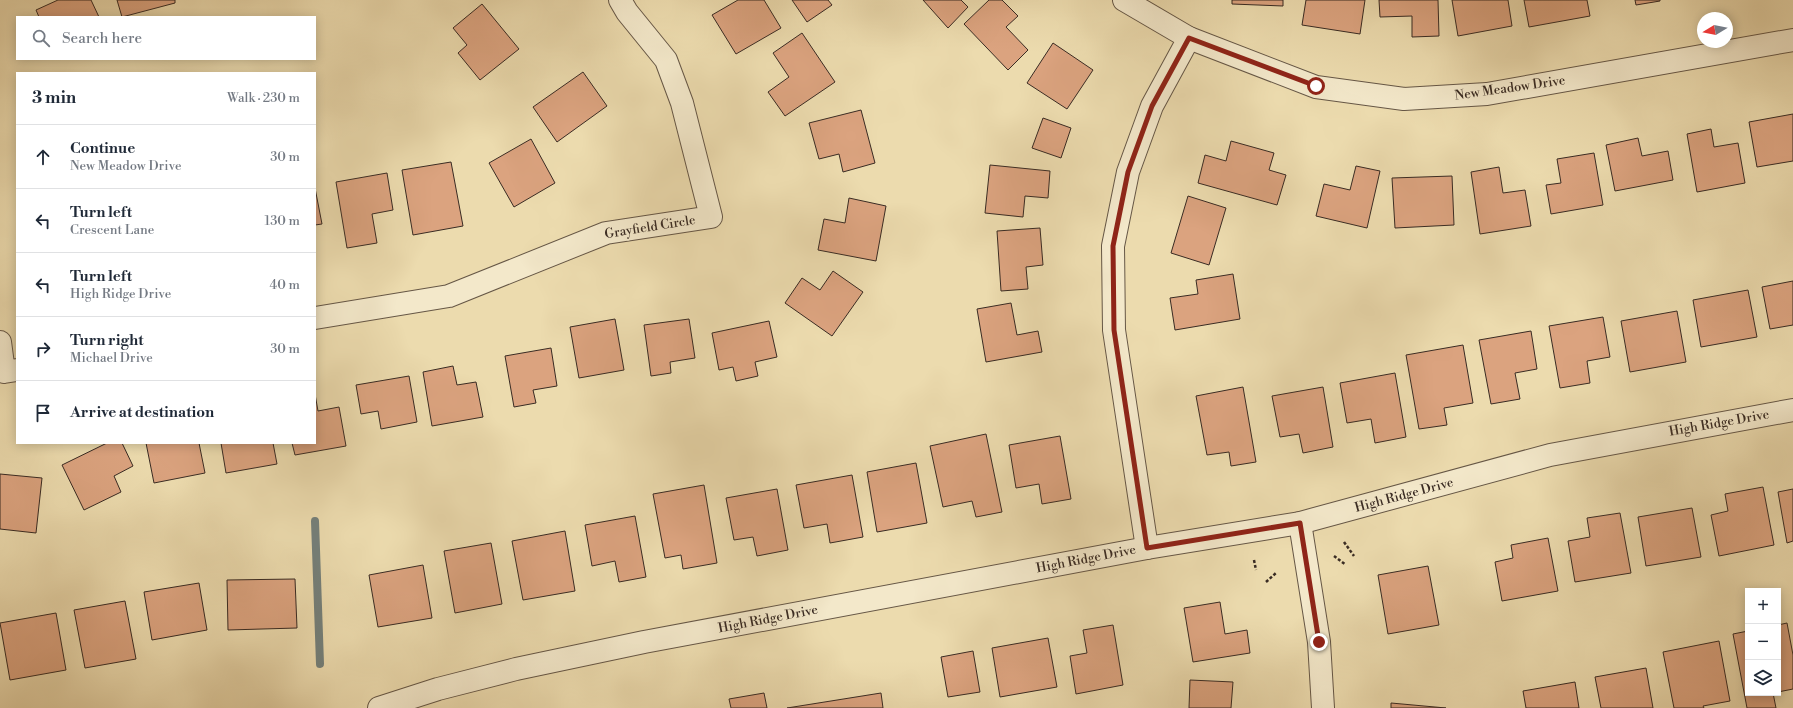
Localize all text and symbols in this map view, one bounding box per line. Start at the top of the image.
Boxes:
north arrow [1697,12,1733,48]
search box [16,16,316,60]
icon: search [30,27,52,49]
text: Search here [62,29,142,48]
street label: New Meadow Drive [1454,72,1567,104]
route start [1307,77,1325,95]
text: 3 min [32,87,76,109]
text: Walk · 230 m [227,90,300,106]
text: Continue [70,139,135,158]
icon: ahead [32,146,54,168]
text: 30 m [270,149,300,165]
text: New Meadow Drive [70,158,182,174]
text: Turn left [70,203,132,222]
icon: left [32,210,54,232]
street label: Grayfield Circle [603,212,697,242]
text: 130 m [265,213,300,229]
text: Crescent Lane [70,222,154,238]
text: Turn left [70,267,132,286]
icon: left [32,274,54,296]
text: 40 m [270,277,300,293]
text: High Ridge Drive [70,286,171,302]
text: Turn right [70,331,144,350]
icon: right [32,338,54,360]
text: 30 m [270,341,300,357]
text: Michael Drive [70,350,153,366]
icon: arrive [32,402,54,424]
text: Arrive at destination [70,403,214,422]
street label: High Ridge Drive [1668,406,1771,440]
street label: High Ridge Drive [1353,474,1455,516]
street label: High Ridge Drive [1035,541,1138,577]
map controls [1745,588,1781,696]
button: + [1745,588,1781,624]
street label: High Ridge Drive [717,601,820,637]
button: − [1745,624,1781,660]
route end [1310,633,1328,651]
button: layers [1745,660,1781,696]

